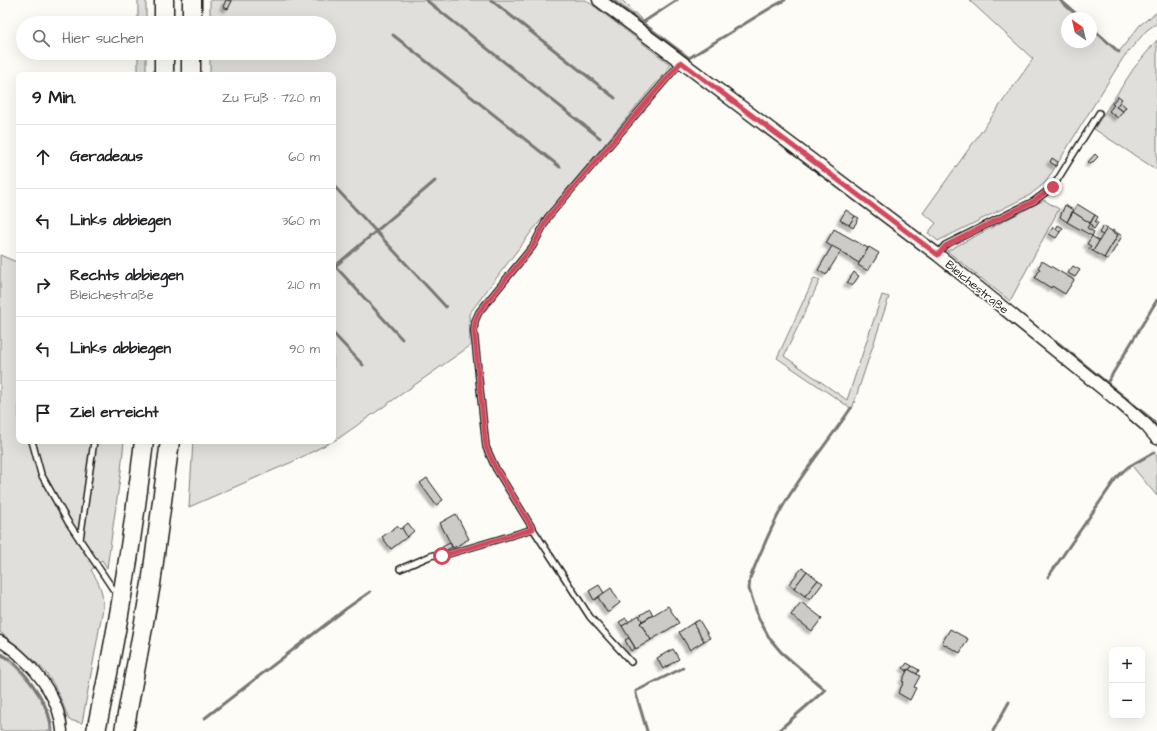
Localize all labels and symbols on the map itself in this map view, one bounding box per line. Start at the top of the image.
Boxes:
north arrow [1061,12,1097,48]
route end [1044,178,1062,196]
street label: Bleichestraße [941,256,1012,319]
route start [433,547,451,565]

